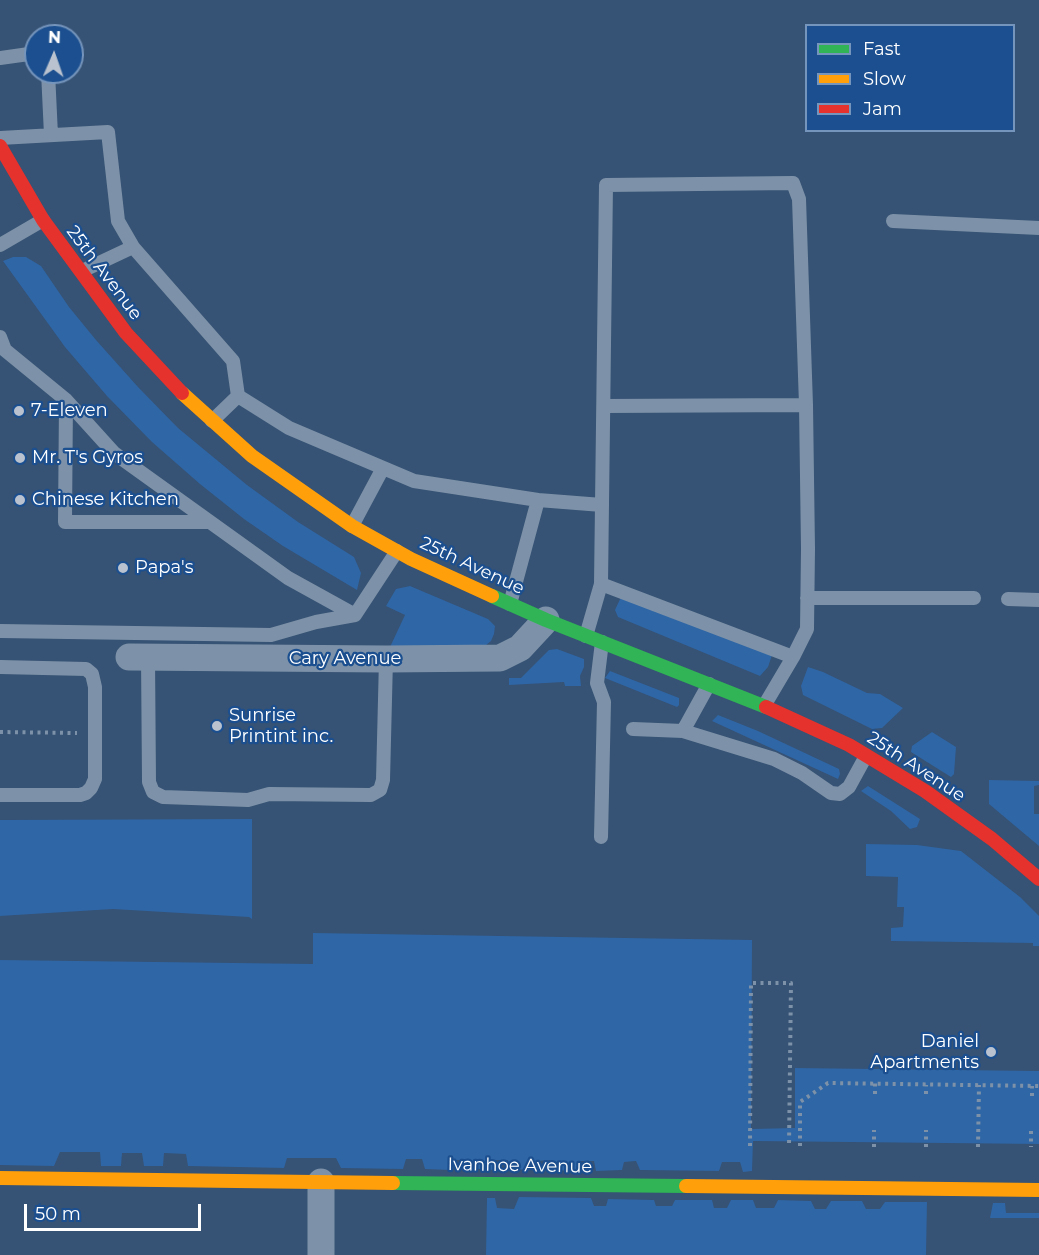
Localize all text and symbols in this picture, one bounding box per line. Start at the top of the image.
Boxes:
north arrow [24,24,84,84]
legend [805,24,1015,132]
text: N [48,28,61,47]
text: Fast [863,38,901,60]
text: Slow [863,68,906,90]
text: Jam [863,98,902,120]
street label: 25th Avenue [62,222,146,324]
place label: 7-Eleven [31,400,108,422]
marker: 7-Eleven [12,404,26,418]
place label: Mr. T's Gyros [32,447,143,469]
marker: Mr. T's Gyros [13,451,27,465]
place label: Chinese Kitchen [32,489,179,511]
marker: Chinese Kitchen [13,493,27,507]
street label: 25th Avenue [416,532,528,600]
place label: Papa's [135,557,193,579]
marker: Papa's [116,561,130,575]
street label: Cary Avenue [289,648,401,670]
place label: Sunrise Printint inc. [229,705,333,748]
marker: Sunrise Printint inc. [210,719,224,733]
street label: 25th Avenue [863,727,969,807]
place label: Daniel Apartments [870,1031,979,1074]
marker: Daniel Apartments [984,1045,998,1059]
street label: Ivanhoe Avenue [448,1154,592,1178]
scale bar [27,1192,204,1230]
text: 50 m [35,1203,81,1225]

